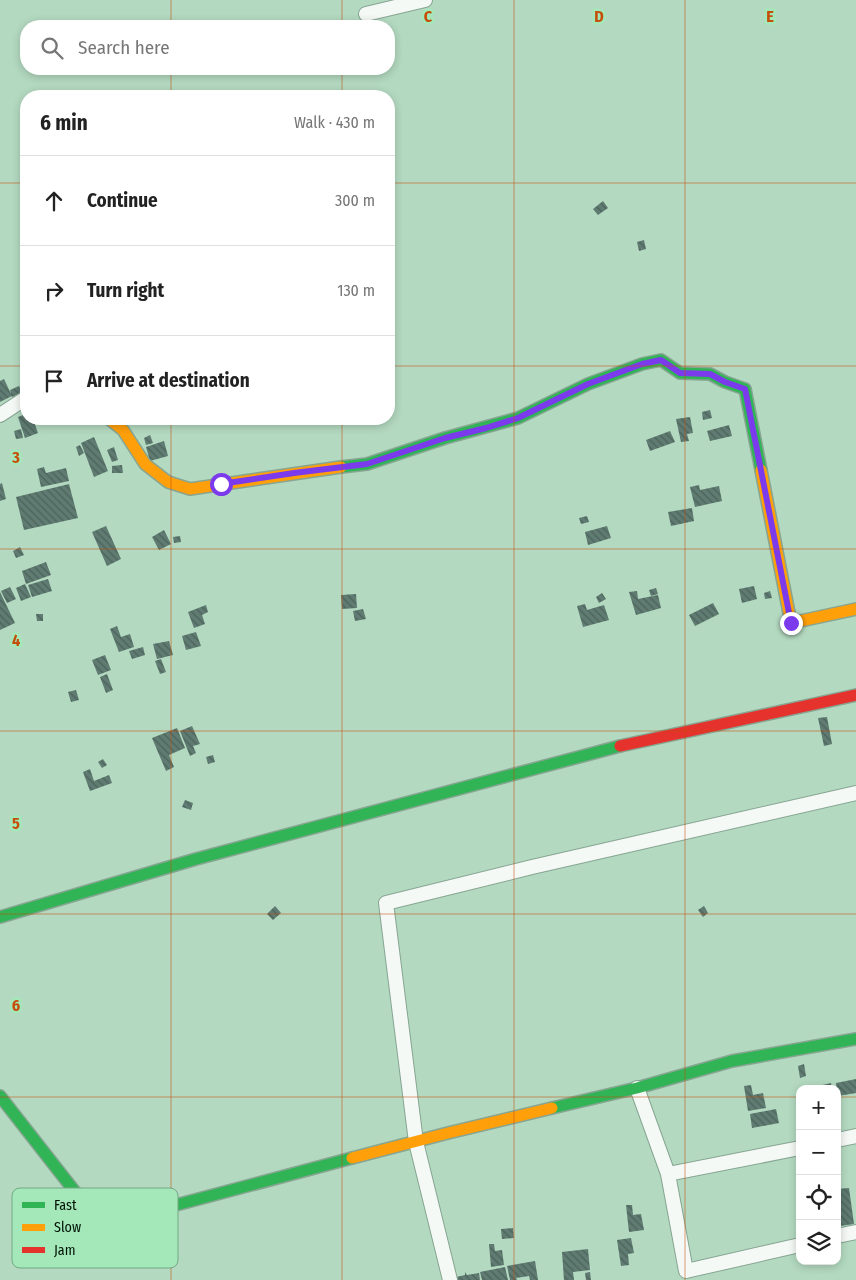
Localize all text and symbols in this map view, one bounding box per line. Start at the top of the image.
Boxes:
text: C [424,7,433,26]
text: D [594,7,604,26]
text: E [766,7,774,26]
search box [20,20,395,75]
icon: search [38,34,66,62]
text: Search here [78,36,170,59]
text: 6 min [40,110,88,136]
text: Walk · 430 m [294,113,375,132]
icon: ahead [40,187,68,215]
text: Continue [87,189,158,212]
text: 300 m [335,191,375,210]
icon: right [40,277,68,305]
text: Turn right [87,279,164,302]
text: 130 m [337,281,375,300]
icon: arrive [40,367,68,395]
text: Arrive at destination [87,369,250,392]
text: 3 [11,448,20,467]
route start [210,473,233,496]
route end [780,612,803,635]
text: 4 [12,631,20,650]
text: 5 [12,814,20,833]
text: 6 [12,996,20,1015]
map controls [796,1085,841,1265]
button: + [796,1085,841,1130]
button: − [796,1130,841,1175]
button: locate [796,1175,841,1220]
legend [12,1188,178,1268]
text: Fast [54,1197,77,1214]
text: Slow [54,1219,81,1236]
button: layers [796,1220,841,1265]
text: Jam [54,1242,75,1259]

